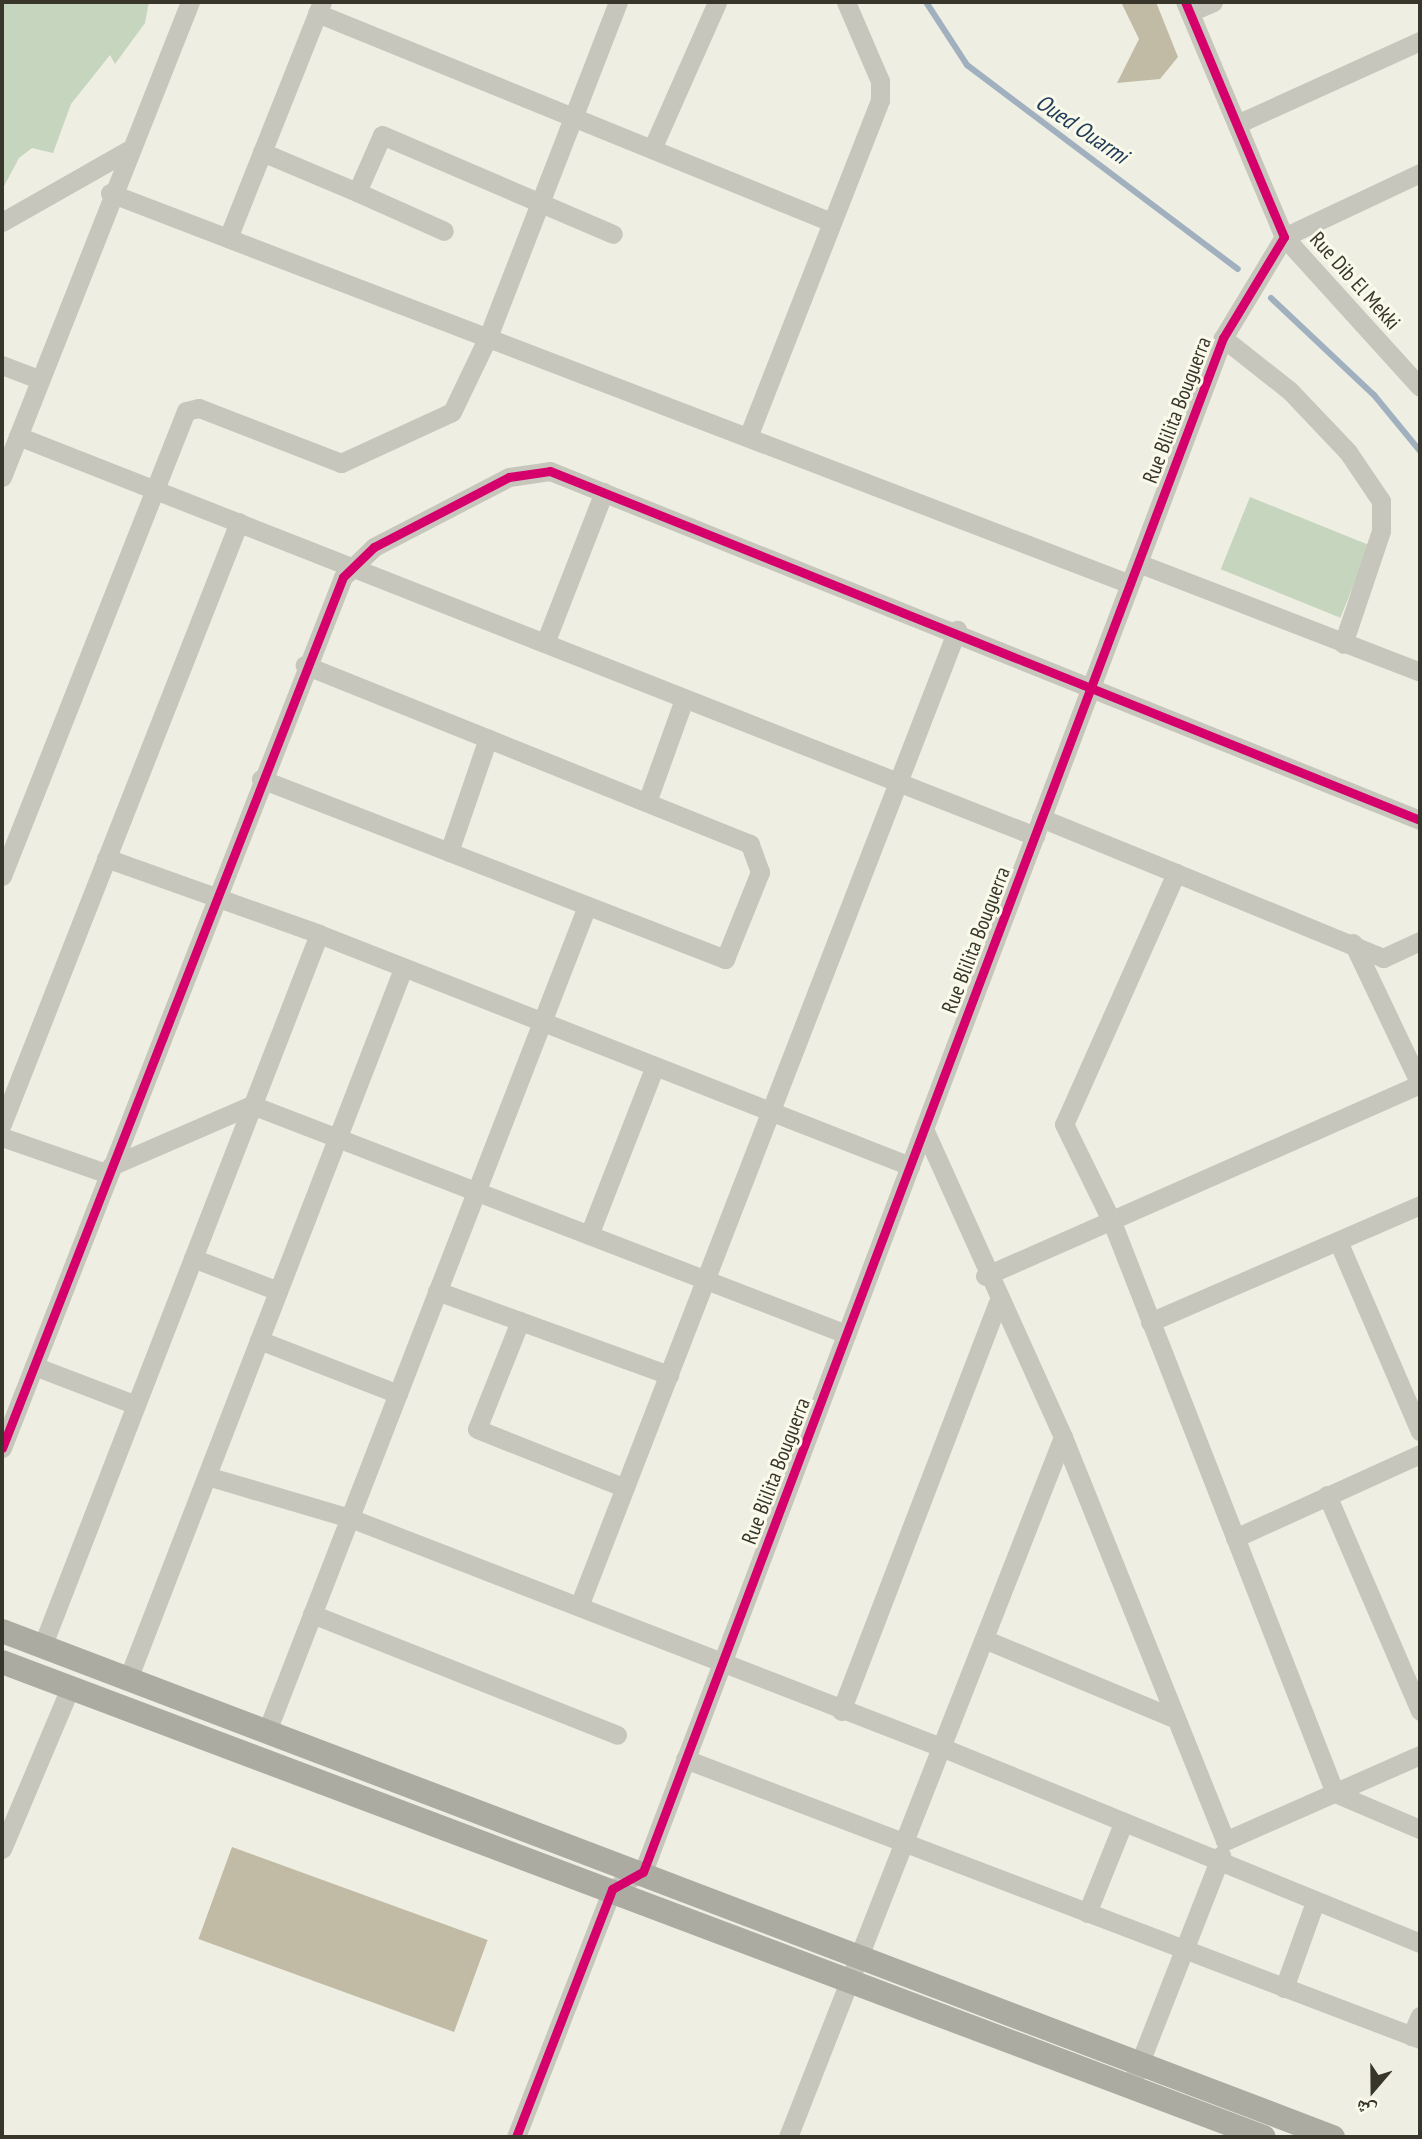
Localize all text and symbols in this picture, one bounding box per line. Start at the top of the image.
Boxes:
water label: Oued Ouarmi [1031,88,1133,170]
street label: Rue Dib El Mekki [1305,227,1405,335]
street label: Rue Blilita Bouguerra [1138,333,1216,487]
street label: Rue Blilita Bouguerra [937,863,1015,1017]
street label: Rue Blilita Bouguerra [737,1394,815,1548]
north arrow [1338,2055,1408,2125]
text: ش [1352,2095,1379,2124]

